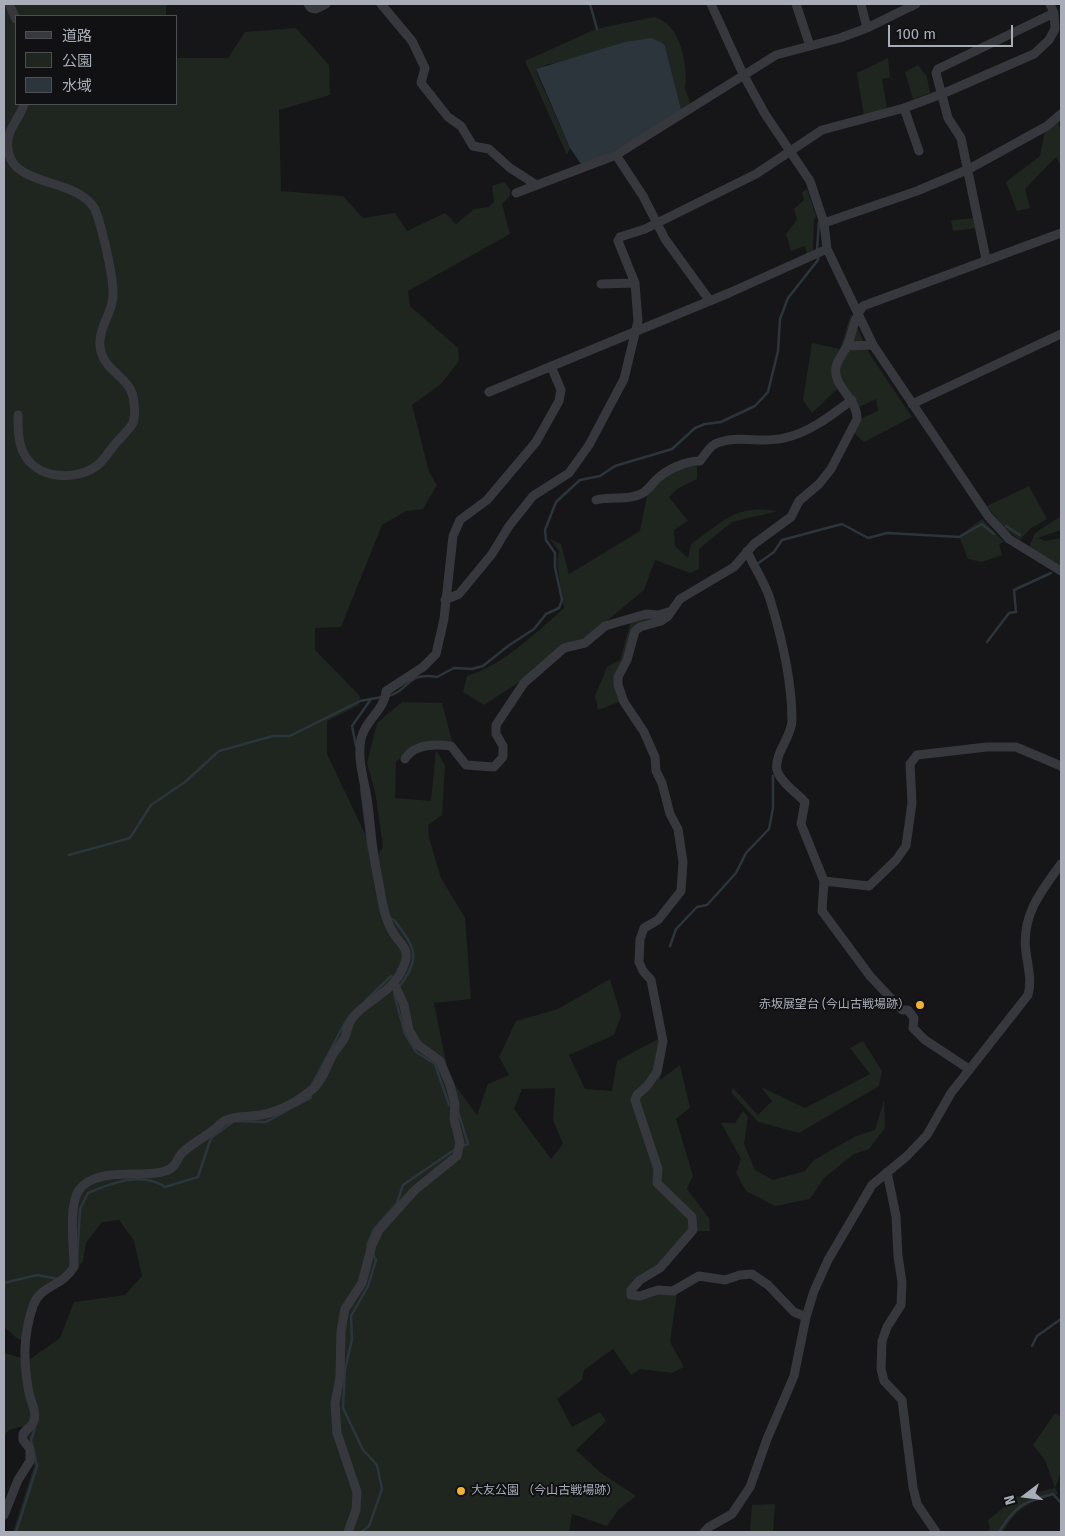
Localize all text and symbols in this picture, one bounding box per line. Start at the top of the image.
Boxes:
legend [15,15,178,105]
scale bar [890,15,1015,47]
text: 100 m [896,25,936,43]
text: 道路 [62,27,92,45]
text: 公園 [62,52,92,70]
text: 水域 [62,77,92,95]
place label: 赤坂展望台 (今山古戦場跡） [759,998,910,1012]
marker: 赤坂展望台 (今山古戦場跡） [914,999,926,1011]
north arrow [1000,1471,1050,1521]
place label: 大友公園 （今山古戦場跡） [471,1484,618,1498]
marker: 大友公園 （今山古戦場跡） [455,1485,467,1497]
text: N [1001,1493,1019,1507]

